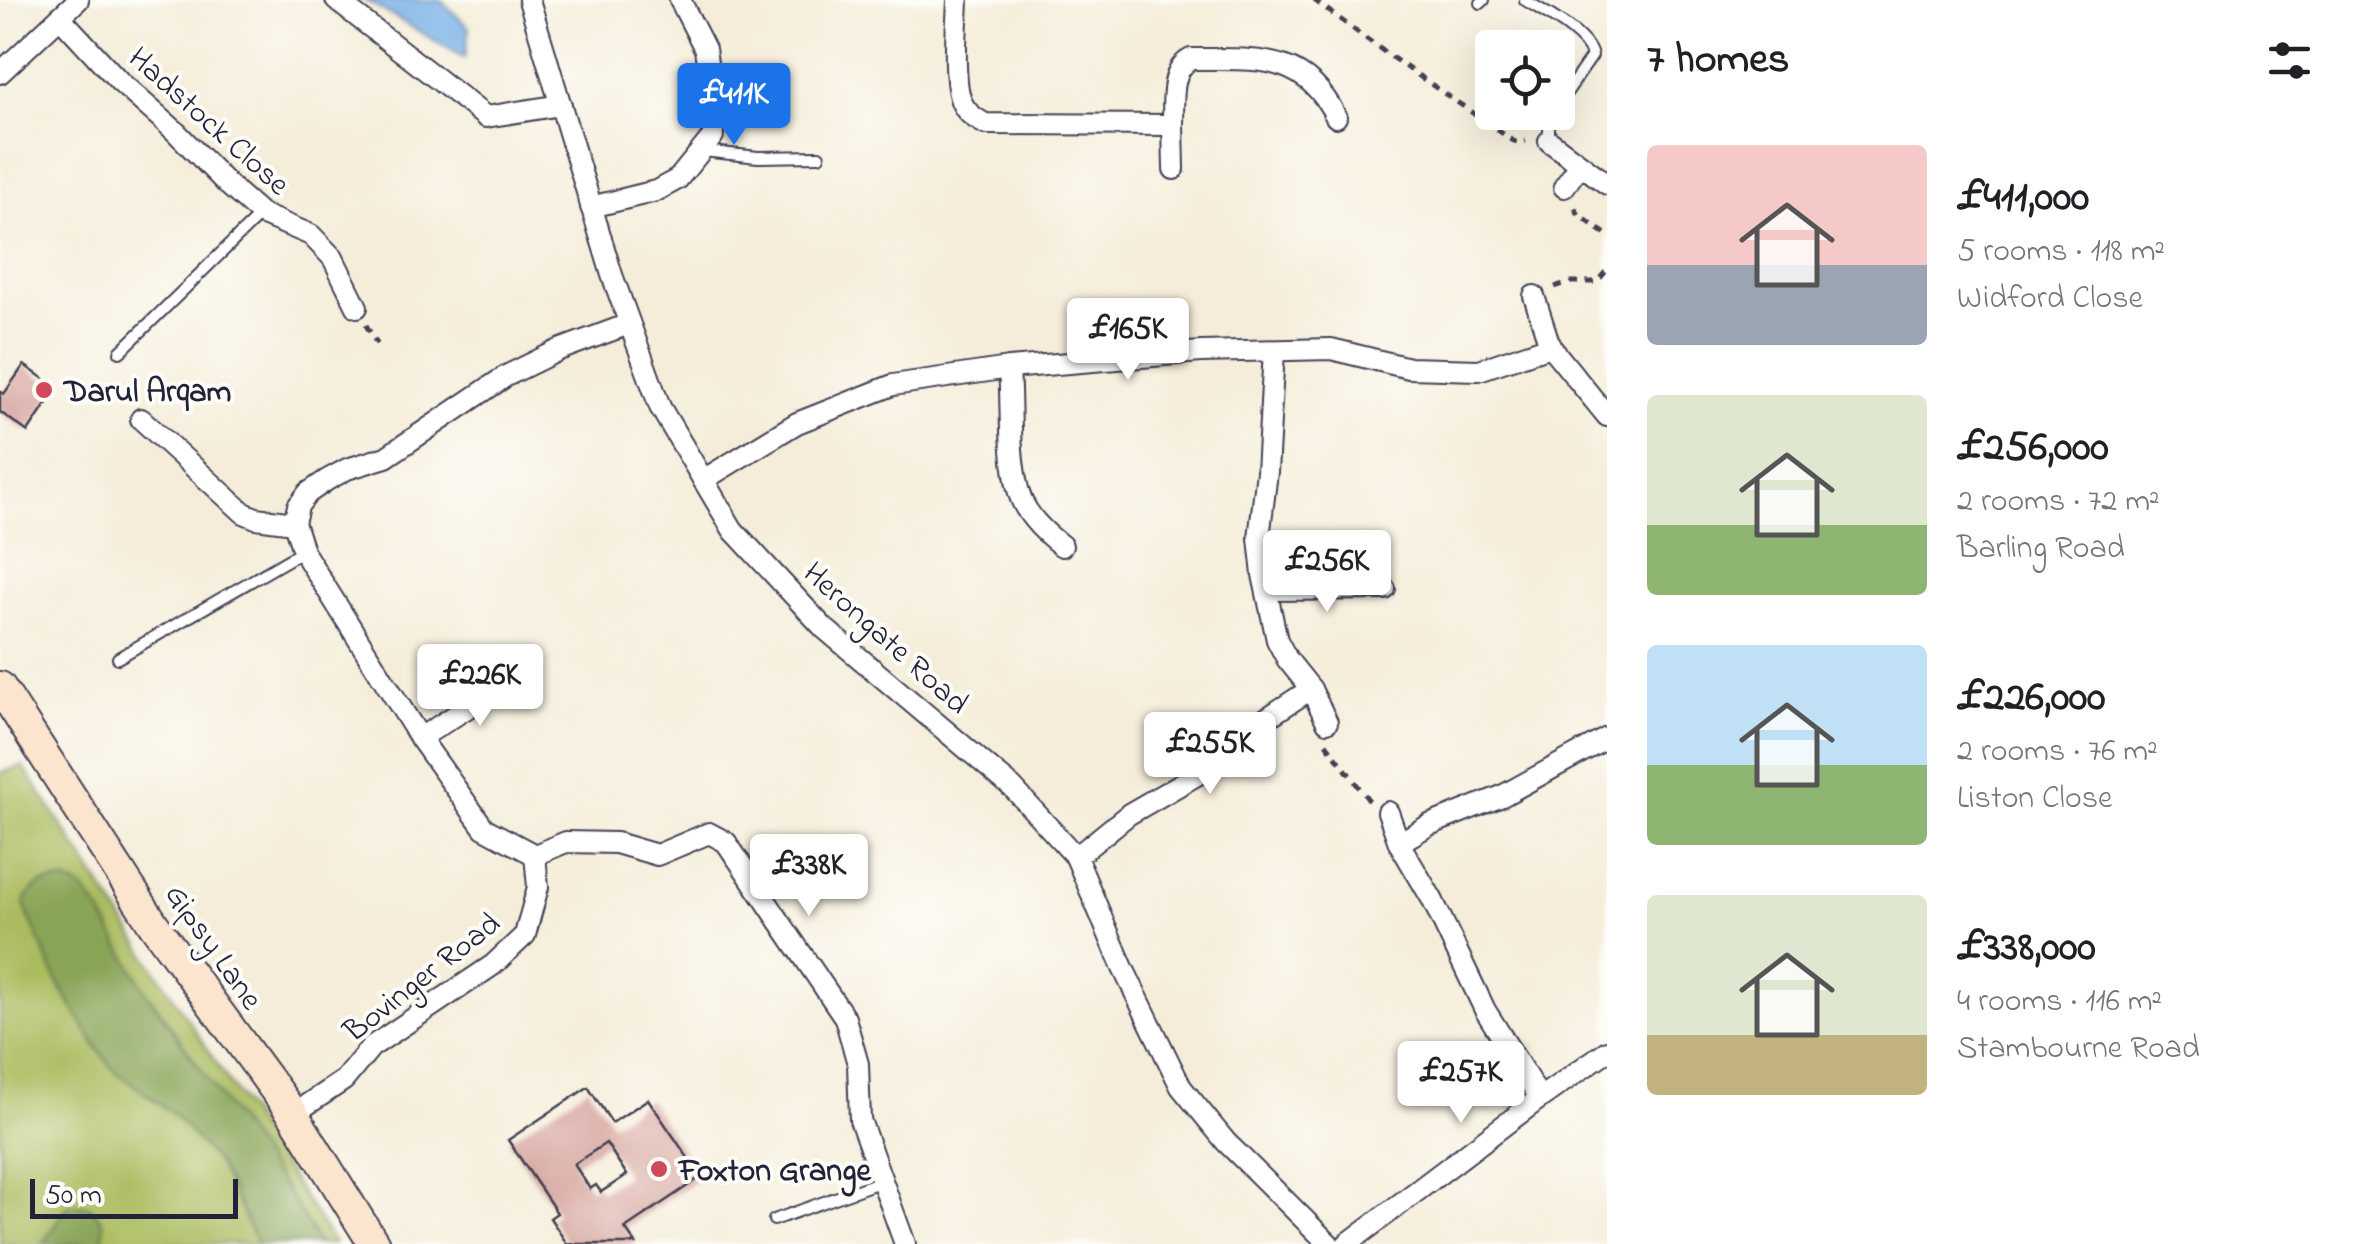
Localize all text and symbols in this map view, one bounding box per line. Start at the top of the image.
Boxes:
map controls [1475,30,1575,130]
button: locate [1475,30,1575,130]
text: 7 homes [1647,30,1789,91]
icon: filters [2262,33,2317,88]
street label: Hadstock Close [116,37,300,209]
pin: £411K [664,63,804,148]
text: £411K [699,72,769,119]
text: £411,000 [1957,168,2089,229]
icon: home [1727,185,1847,305]
text: 5 rooms · 118 m² [1957,229,2165,276]
text: Widford Close [1957,276,2143,323]
pin: £165K [1058,298,1198,383]
text: £165K [1089,307,1167,354]
place label: Darul Arqam [62,370,231,417]
marker: Darul Arqam [33,379,55,401]
text: £256,000 [1957,418,2109,479]
icon: home [1727,435,1847,555]
text: 2 rooms · 72 m² [1957,479,2159,526]
text: Barling Road [1957,526,2125,573]
pin: £256K [1257,530,1397,615]
text: £256K [1285,539,1369,586]
street label: Herongate Road [791,552,978,727]
pin: £226K [410,644,550,729]
text: £226K [439,653,521,700]
text: £226,000 [1957,668,2105,729]
icon: home [1727,685,1847,805]
pin: £255K [1140,712,1280,797]
text: £255K [1166,721,1254,768]
text: 2 rooms · 76 m² [1957,729,2158,776]
text: Liston Close [1957,776,2112,823]
pin: £338K [739,834,879,919]
text: £338K [772,843,846,890]
street label: Gipsy Lane [151,875,273,1021]
street label: Bovinger Road [334,902,512,1056]
text: £338,000 [1957,918,2096,979]
icon: home [1727,935,1847,1055]
text: 4 rooms · 116 m² [1957,979,2162,1026]
text: Stambourne Road [1957,1026,2200,1073]
pin: £257K [1391,1041,1531,1126]
text: £257K [1419,1050,1503,1097]
place label: Foxton Grange [677,1149,872,1197]
marker: Foxton Grange [648,1158,670,1180]
scale bar [30,1174,238,1218]
text: 50 m [45,1176,102,1217]

